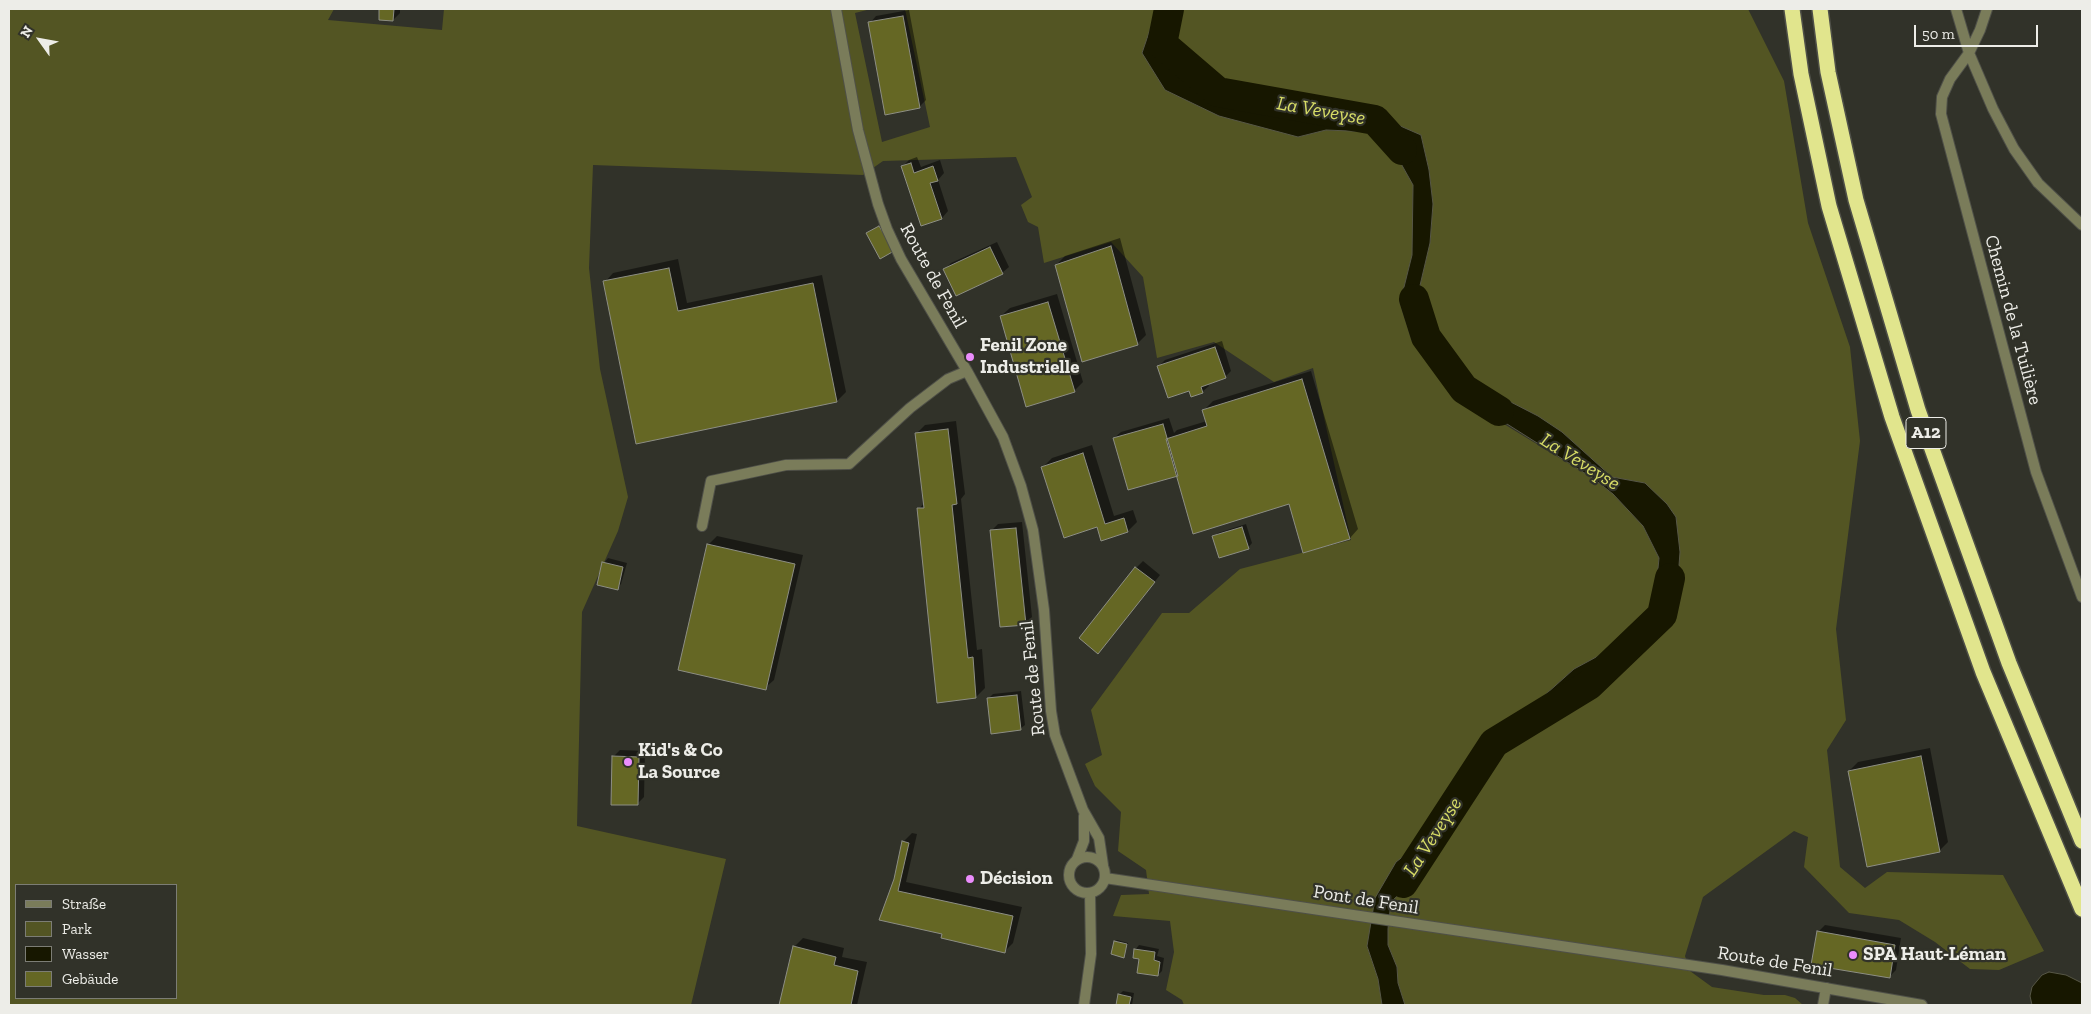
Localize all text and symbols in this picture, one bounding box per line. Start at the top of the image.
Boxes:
north arrow [15,15,65,65]
scale bar [1916,15,2040,47]
text: N [17,23,37,41]
text: 50 m [1922,25,1955,43]
water label: La Veveyse [1275,91,1367,131]
street label: Route de Fenil [895,220,971,332]
street label: Chemin de la Tuilière [1979,233,2047,407]
place label: Fenil Zone Industrielle [980,335,1079,379]
marker: Fenil Zone Industrielle [964,351,976,363]
road number: A12 [1906,418,1946,448]
water label: La Veveyse [1536,428,1624,496]
street label: Route de Fenil [1016,619,1050,737]
place label: Kid's & Co La Source [638,740,723,784]
marker: Kid's & Co La Source [622,756,634,768]
water label: La Veveyse [1399,793,1467,881]
place label: Décision [980,868,1053,890]
marker: Décision [964,873,976,885]
street label: Pont de Fenil [1312,880,1420,920]
legend [15,884,178,999]
text: Straße [62,895,106,913]
text: Park [62,920,92,938]
street label: Route de Fenil [1716,942,1834,982]
place label: SPA Haut-Léman [1863,944,2006,966]
text: Wasser [62,945,109,963]
marker: SPA Haut-Léman [1847,949,1859,961]
text: Gebäude [62,970,118,988]

